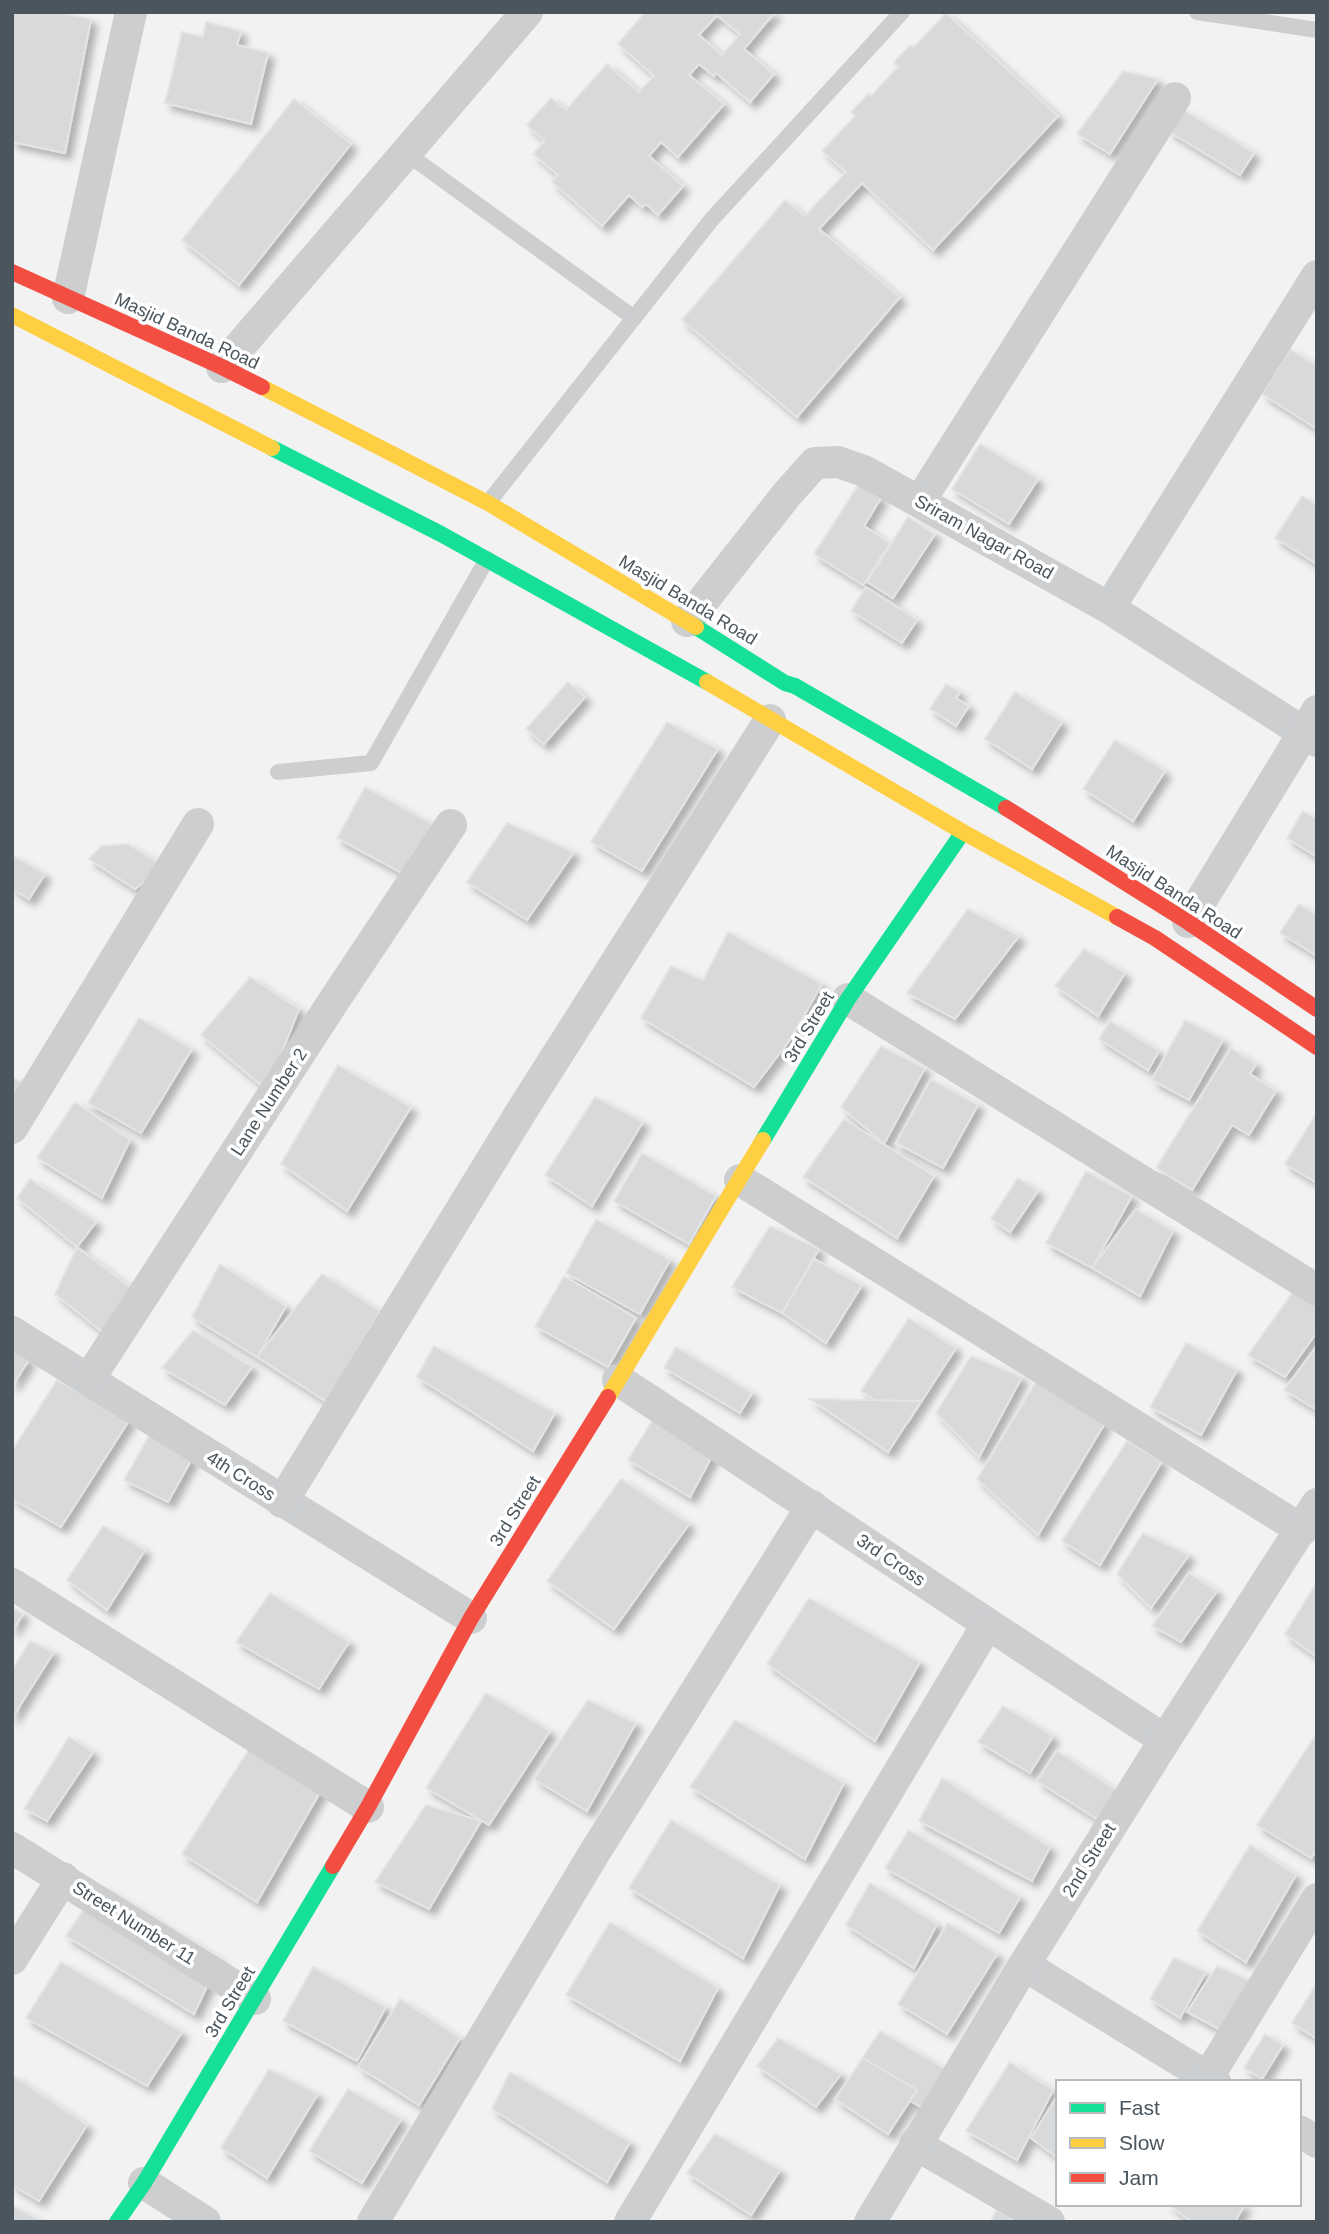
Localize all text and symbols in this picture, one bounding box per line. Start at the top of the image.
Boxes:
street label: Masjid Banda Road [112,289,262,373]
street label: Sriram Nagar Road [911,491,1057,583]
street label: Masjid Banda Road [616,551,760,649]
street label: Masjid Banda Road [1103,841,1245,943]
street label: 3rd Street [780,988,838,1066]
street label: Lane Number 2 [227,1045,311,1159]
street label: 4th Cross [203,1447,279,1505]
street label: 3rd Street [486,1472,544,1550]
street label: 3rd Cross [853,1530,929,1590]
street label: 2nd Street [1059,1819,1119,1901]
street label: Street Number 11 [69,1877,199,1969]
street label: 3rd Street [201,1963,259,2041]
legend [1056,2080,1301,2206]
text: Fast [1119,2096,1160,2119]
text: Slow [1119,2131,1165,2154]
text: Jam [1119,2166,1159,2189]

